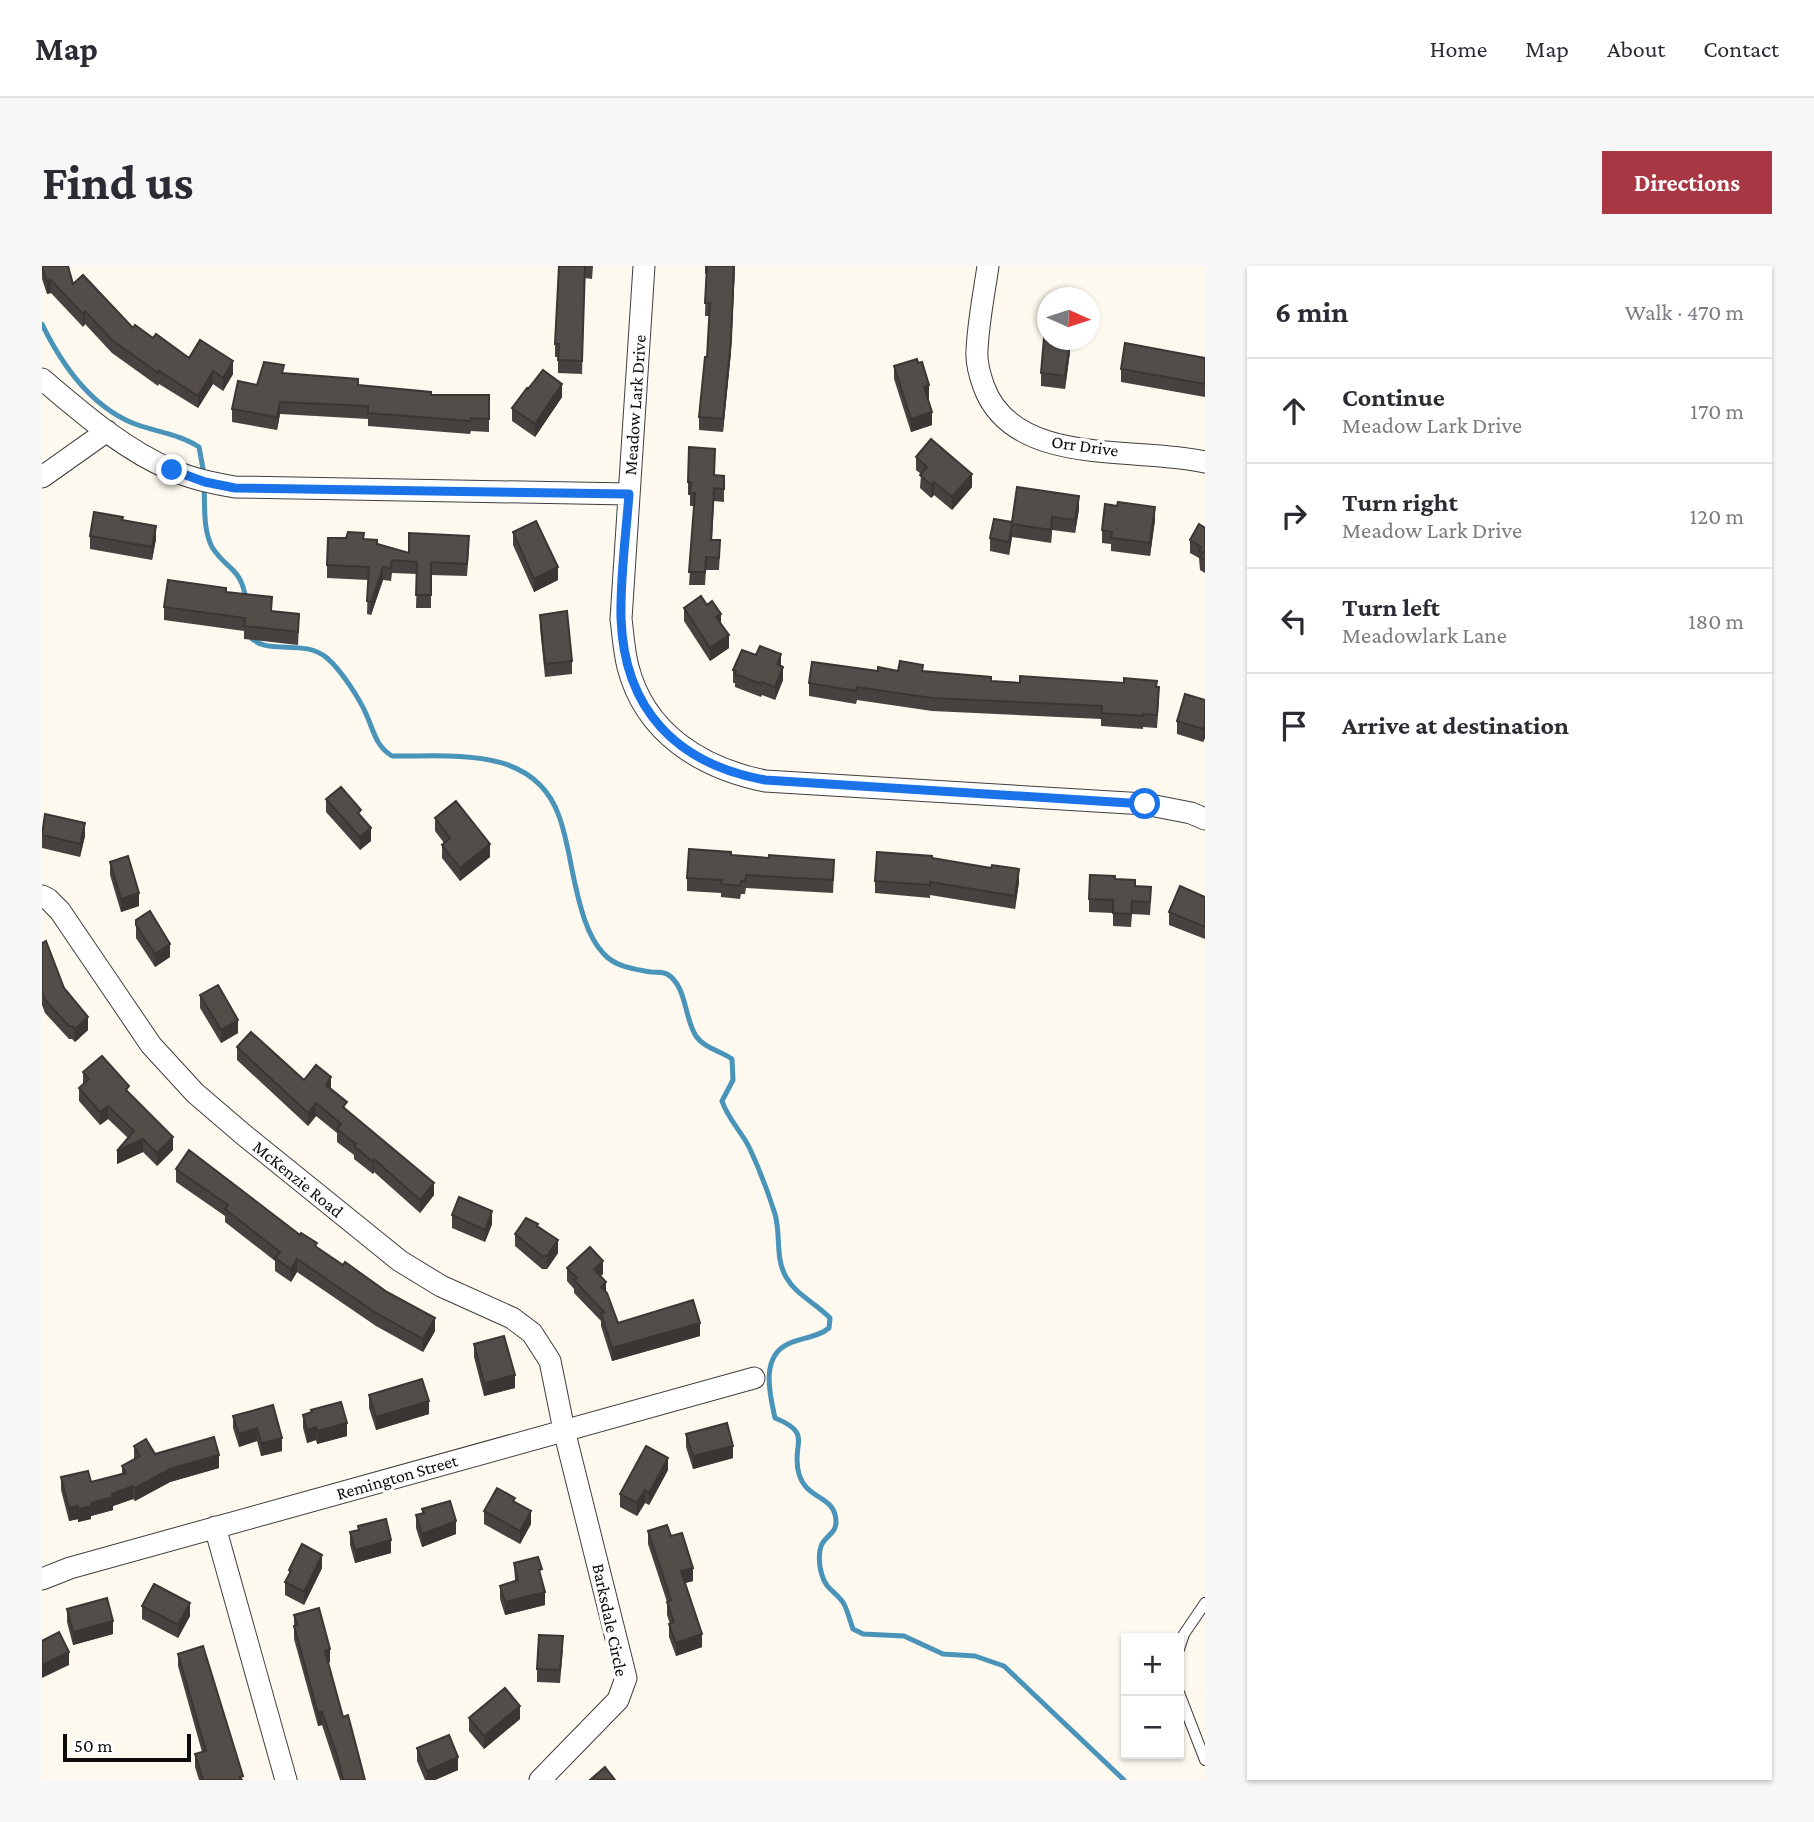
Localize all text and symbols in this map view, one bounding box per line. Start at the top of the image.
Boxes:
text: Map [35,30,98,67]
text: Home [1430,35,1487,62]
text: Map [1525,35,1569,62]
text: About [1607,35,1665,62]
text: Contact [1703,35,1779,62]
button: Directions [1602,151,1772,214]
text: Find us [42,155,194,210]
north arrow [1037,287,1100,350]
text: 6 min [1275,295,1348,328]
text: Walk · 470 m [1625,299,1744,325]
street label: Meadow Lark Drive [620,334,650,476]
text: Continue [1342,383,1445,412]
icon: ahead [1275,392,1313,430]
text: 170 m [1690,398,1744,424]
text: Meadow Lark Drive [1342,412,1522,438]
street label: Orr Drive [1050,431,1120,461]
route end [156,454,187,485]
text: Turn right [1342,488,1458,517]
icon: right [1275,497,1313,535]
text: 120 m [1690,503,1744,529]
text: Meadow Lark Drive [1342,517,1522,543]
text: Turn left [1342,593,1440,622]
icon: left [1275,602,1313,640]
text: 180 m [1688,608,1744,634]
text: Meadowlark Lane [1342,622,1507,648]
icon: arrive [1275,707,1313,745]
text: Arrive at destination [1342,711,1569,740]
route start [1129,788,1160,819]
street label: McKenzie Road [249,1137,348,1222]
street label: Remington Street [334,1450,461,1504]
street label: Barksdale Circle [588,1562,632,1679]
map controls [1121,1633,1184,1759]
button: + [1121,1633,1184,1696]
button: − [1121,1696,1184,1759]
scale bar [63,1731,191,1763]
text: 50 m [74,1735,113,1756]

